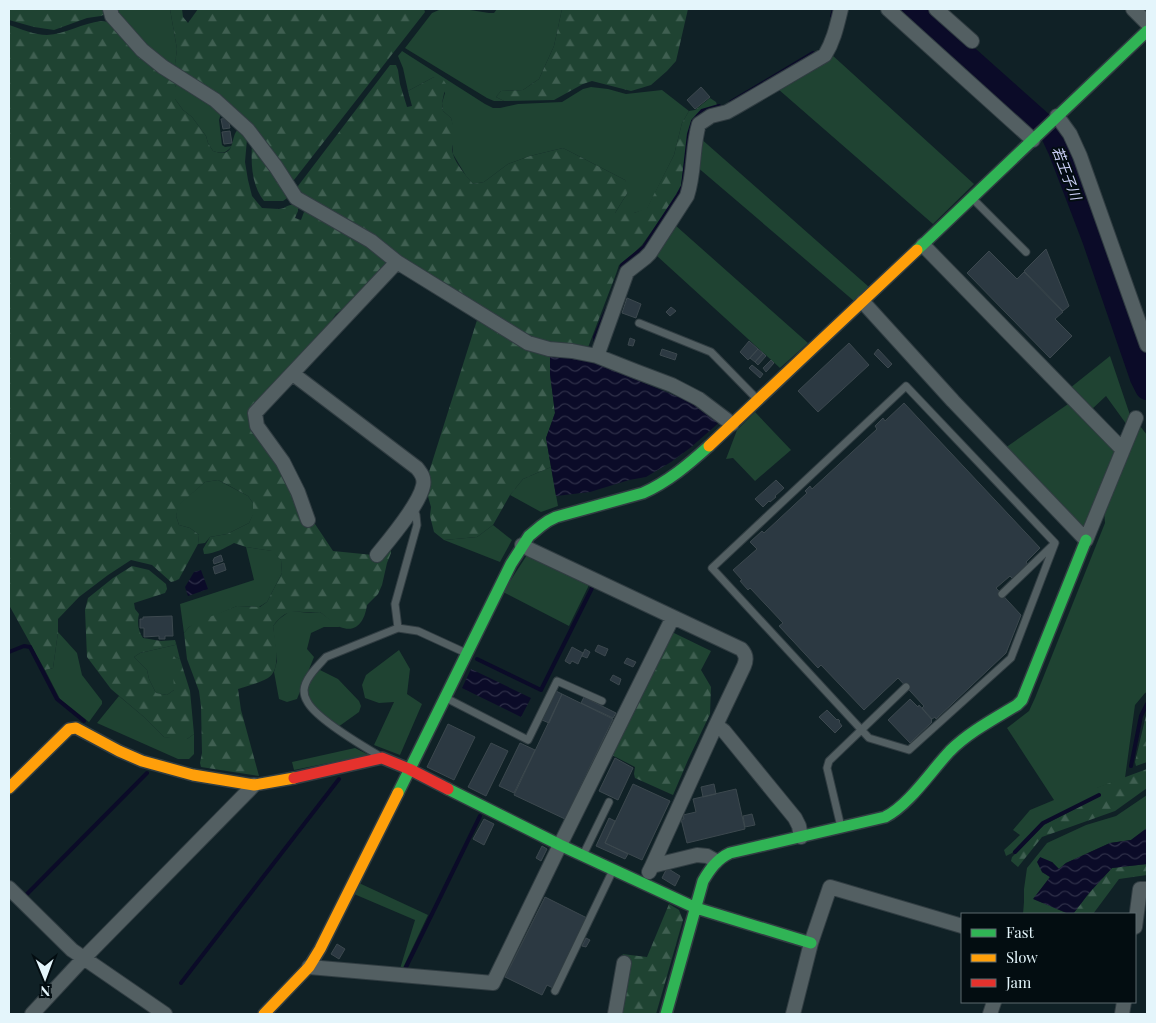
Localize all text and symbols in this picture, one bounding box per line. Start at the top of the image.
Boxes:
water label: 若王子川 [1048,143,1087,204]
legend [961,913,1136,1003]
text: Fast [1006,922,1035,942]
text: Slow [1006,947,1038,967]
north arrow [20,953,70,1003]
text: Jam [1005,972,1032,992]
text: N [40,982,50,1001]

